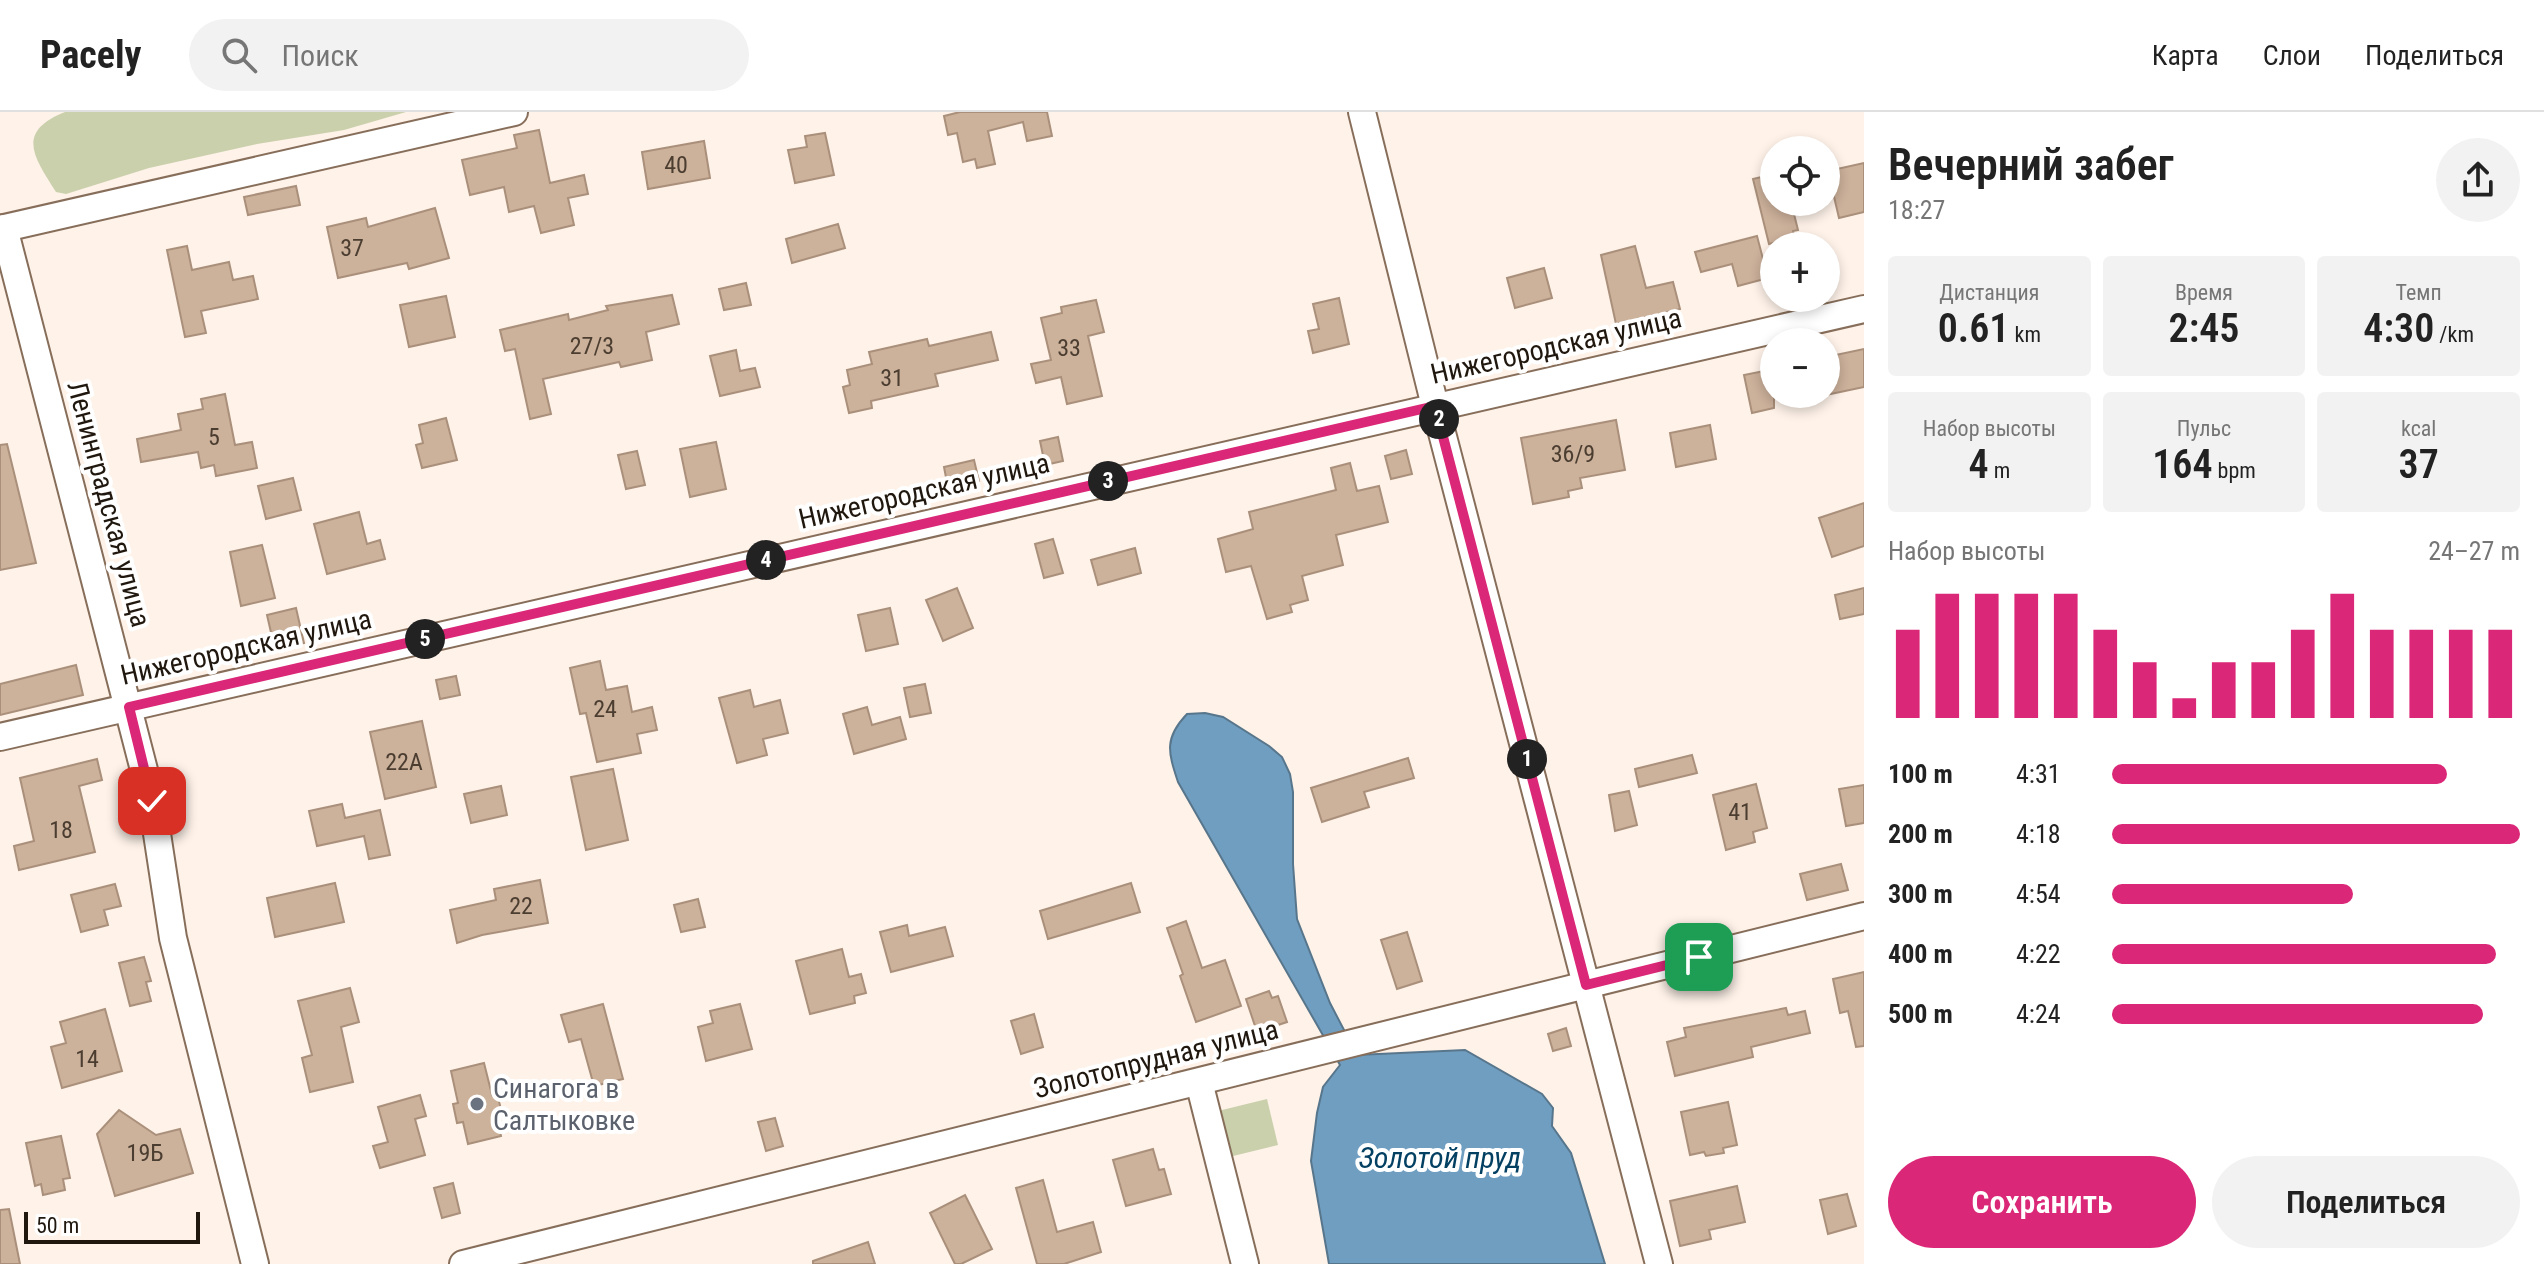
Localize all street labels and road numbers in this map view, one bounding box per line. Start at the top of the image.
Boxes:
street label: Нижегородская улица [1427,301,1685,391]
street label: Ленинградская улица [60,377,158,631]
street label: Нижегородская улица [795,446,1053,536]
street label: Нижегородская улица [117,602,375,692]
street label: Золотопрудная улица [1030,1013,1282,1105]

